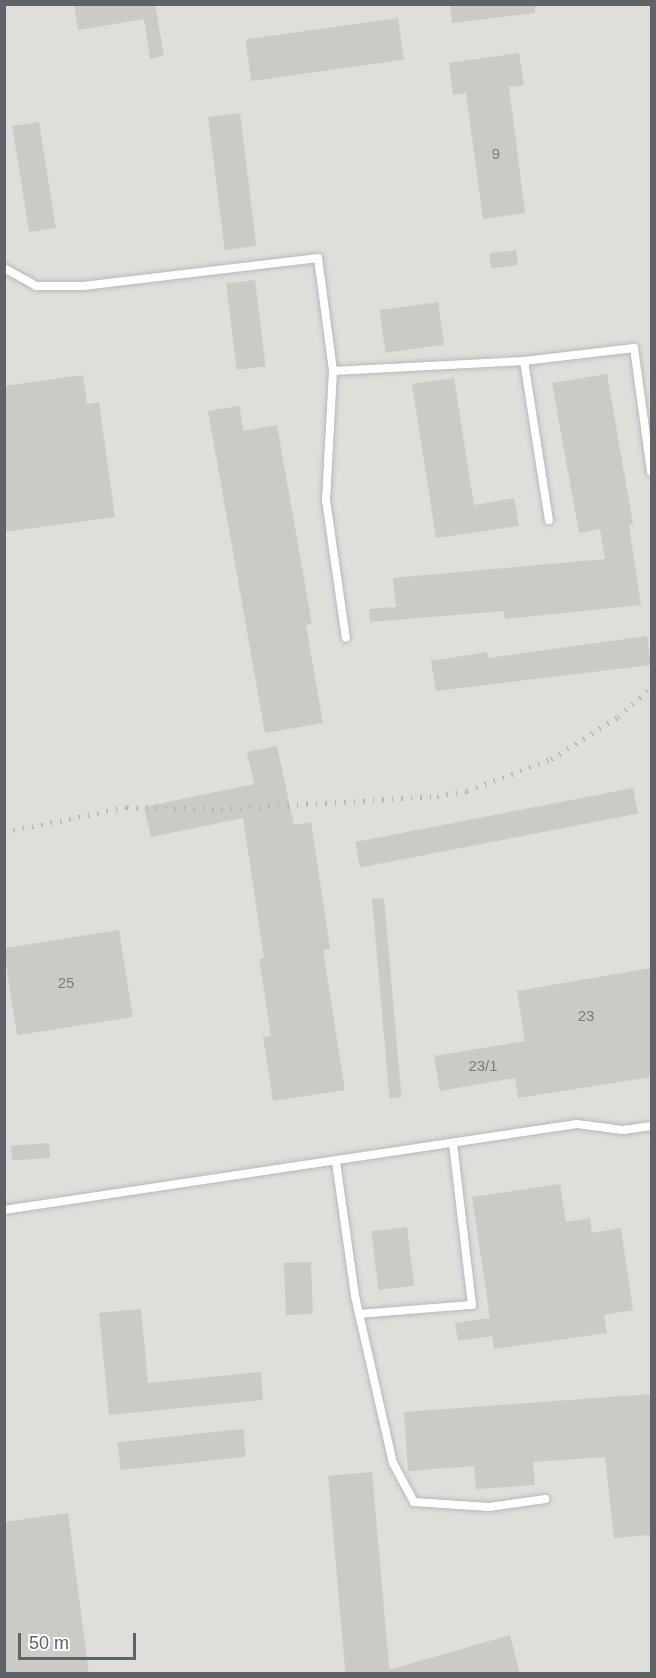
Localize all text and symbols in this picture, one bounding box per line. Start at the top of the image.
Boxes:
house number: 9 [492,145,500,163]
house number: 25 [58,974,74,992]
house number: 23 [578,1007,594,1025]
house number: 23/1 [468,1057,498,1075]
scale bar [21,1621,140,1659]
text: 50 m [29,1633,69,1653]

